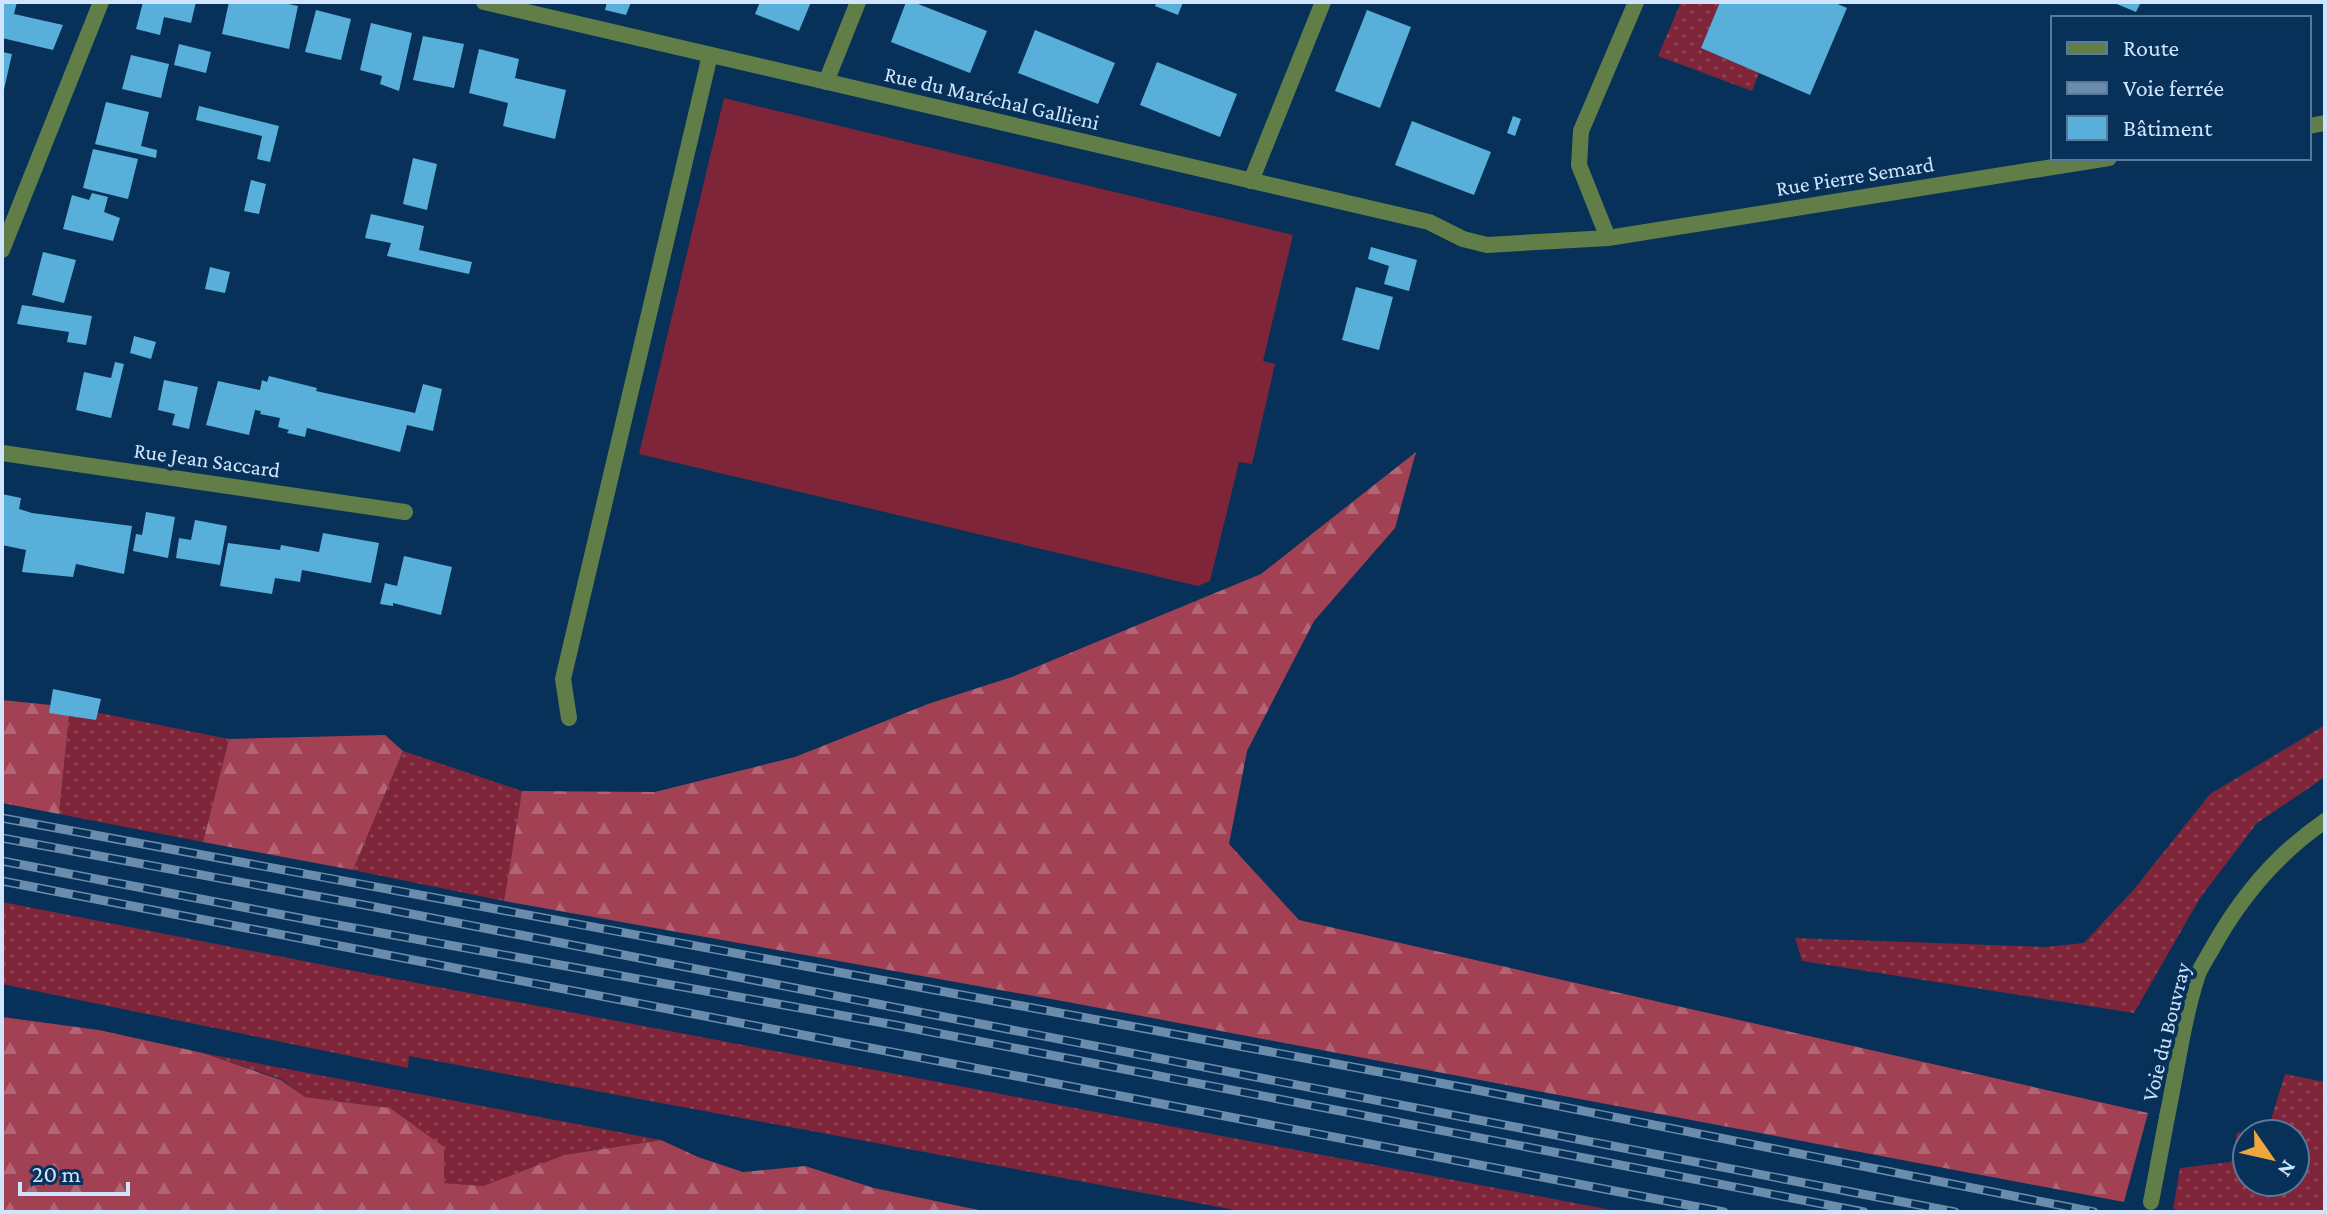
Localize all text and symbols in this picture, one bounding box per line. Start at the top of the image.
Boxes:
legend [2051,16,2311,160]
text: Route [2123,34,2179,61]
street label: Rue du Maréchal Gallieni [882,61,1102,135]
text: Voie ferrée [2123,74,2224,101]
text: Bâtiment [2123,114,2213,141]
street label: Rue Pierre Semard [1774,151,1936,201]
street label: Rue Jean Saccard [132,437,282,483]
street label: Voie du Bouvray [2137,959,2195,1104]
north arrow [2231,1118,2311,1198]
scale bar [20,1146,128,1196]
text: N [2273,1156,2302,1182]
text: 20 m [32,1160,81,1187]

